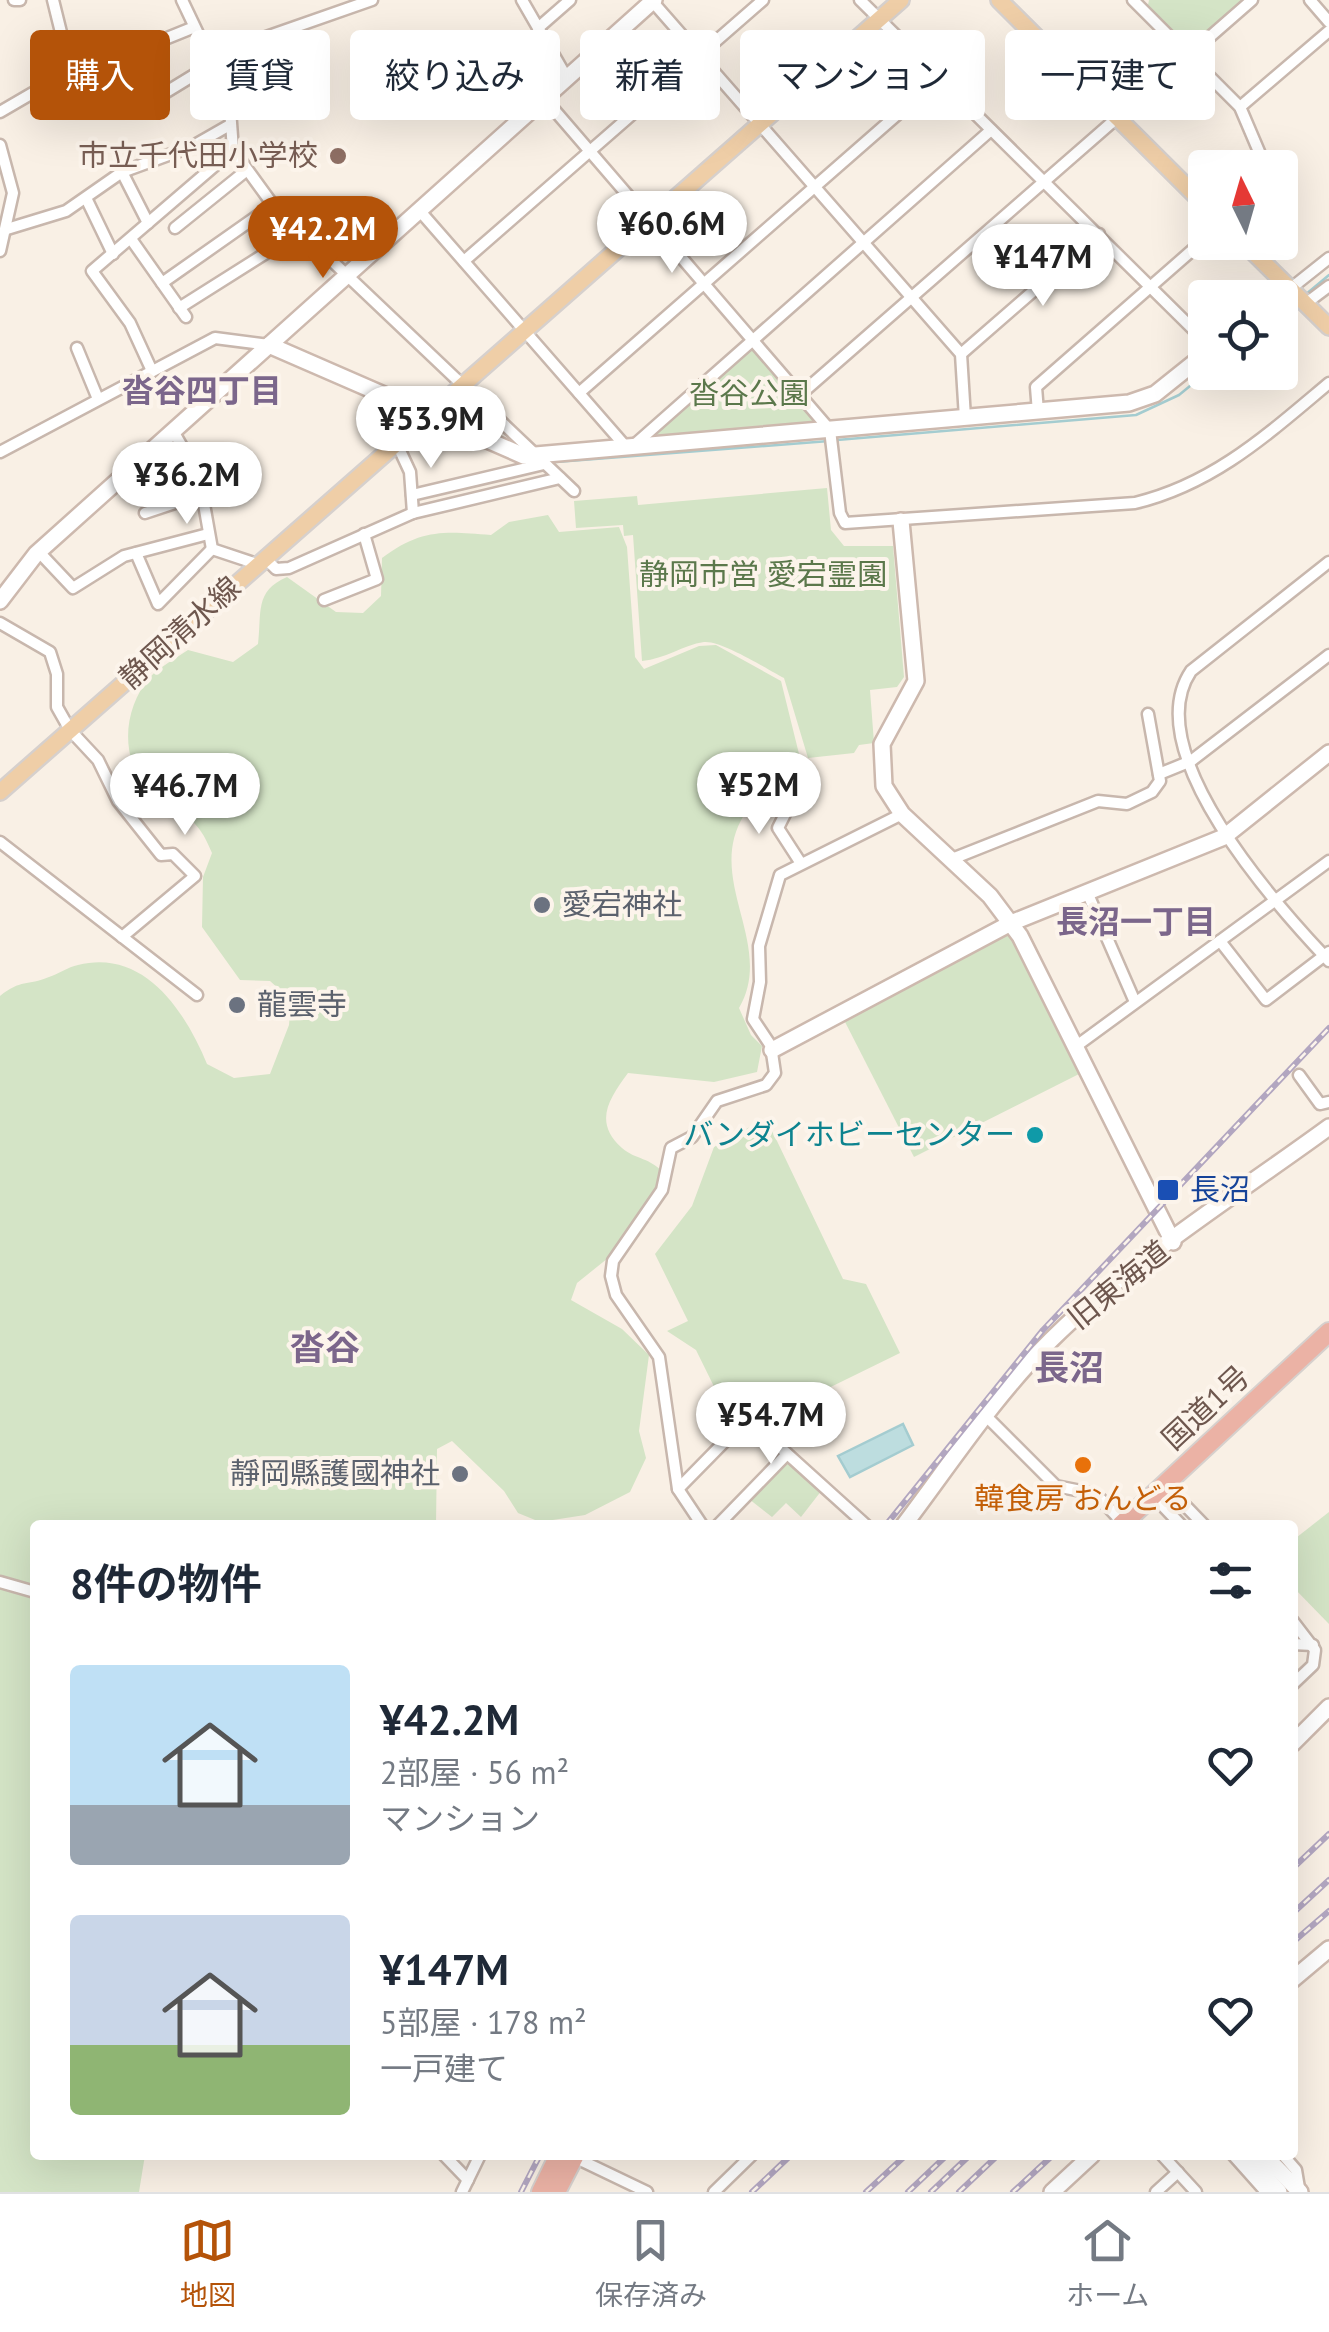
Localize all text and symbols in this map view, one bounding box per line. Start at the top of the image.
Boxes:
chip: 購入 [30,30,170,120]
chip: 賃貸 [190,30,330,120]
chip: 絞り込み [350,30,560,120]
chip: 新着 [580,30,720,120]
chip: マンション [740,30,985,120]
chip: 一戸建て [1005,30,1215,120]
place label: 市立千代田小学校 [78,135,318,174]
marker: 市立千代田小学校 [327,145,349,167]
north arrow [1188,150,1298,260]
map controls [1188,150,1298,390]
pin: ¥60.6M [591,191,753,276]
pin: ¥42.2M [242,196,404,281]
text: ¥60.6M [619,202,725,244]
text: ¥42.2M [270,207,376,249]
pin: ¥147M [973,224,1113,309]
text: ¥147M [994,235,1092,277]
button: locate [1188,280,1298,390]
district label: 沓谷四丁目 [122,369,282,411]
park label: 沓谷公園 [689,373,809,412]
pin: ¥53.9M [350,386,512,471]
text: ¥53.9M [378,397,484,439]
pin: ¥36.2M [106,442,268,527]
text: ¥36.2M [134,453,240,495]
park label: 静岡市営 愛宕霊園 [639,554,887,593]
street label: 静岡清水線 [110,567,248,697]
pin: ¥52M [700,752,818,837]
pin: ¥46.7M [104,753,266,838]
text: ¥52M [719,763,799,805]
text: ¥46.7M [132,764,238,806]
place label: 愛宕神社 [562,884,682,923]
marker: 愛宕神社 [531,894,553,916]
district label: 長沼一丁目 [1056,900,1216,942]
place label: 龍雲寺 [257,984,347,1023]
marker: 龍雲寺 [226,994,248,1016]
place label: バンダイホビーセンター [684,1114,1015,1153]
marker: バンダイホビーセンター [1024,1124,1046,1146]
place label: 長沼 [1190,1169,1250,1208]
marker: 長沼 [1155,1177,1181,1203]
street label: 旧東海道 [1059,1231,1177,1337]
district label: 沓谷 [290,1324,360,1370]
district label: 長沼 [1034,1344,1104,1390]
street label: 国道1号 [1153,1356,1257,1457]
pin: ¥54.7M [690,1382,852,1467]
text: ¥54.7M [718,1393,824,1435]
place label: 靜岡縣護國神社 [230,1453,440,1492]
marker: 韓食房 おんどる [1072,1454,1094,1476]
marker: 靜岡縣護國神社 [449,1463,471,1485]
place label: 韓食房 おんどる [974,1478,1192,1517]
icon: filters [1203,1553,1258,1608]
text: 8件の物件 [70,1556,262,1611]
text: ¥42.2M [380,1692,519,1747]
icon: home [150,1705,270,1825]
icon: heart [1203,1738,1258,1793]
text: 2部屋 · 56 m² [380,1751,569,1793]
text: マンション [380,1797,540,1839]
text: ¥147M [380,1942,509,1997]
icon: home [150,1955,270,2075]
icon: heart [1203,1988,1258,2043]
text: 5部屋 · 178 m² [380,2001,587,2043]
text: 一戸建て [380,2047,508,2089]
tab: 地図 [180,2213,236,2313]
tab: 保存済み [595,2213,707,2313]
tab: ホーム [1066,2213,1149,2313]

